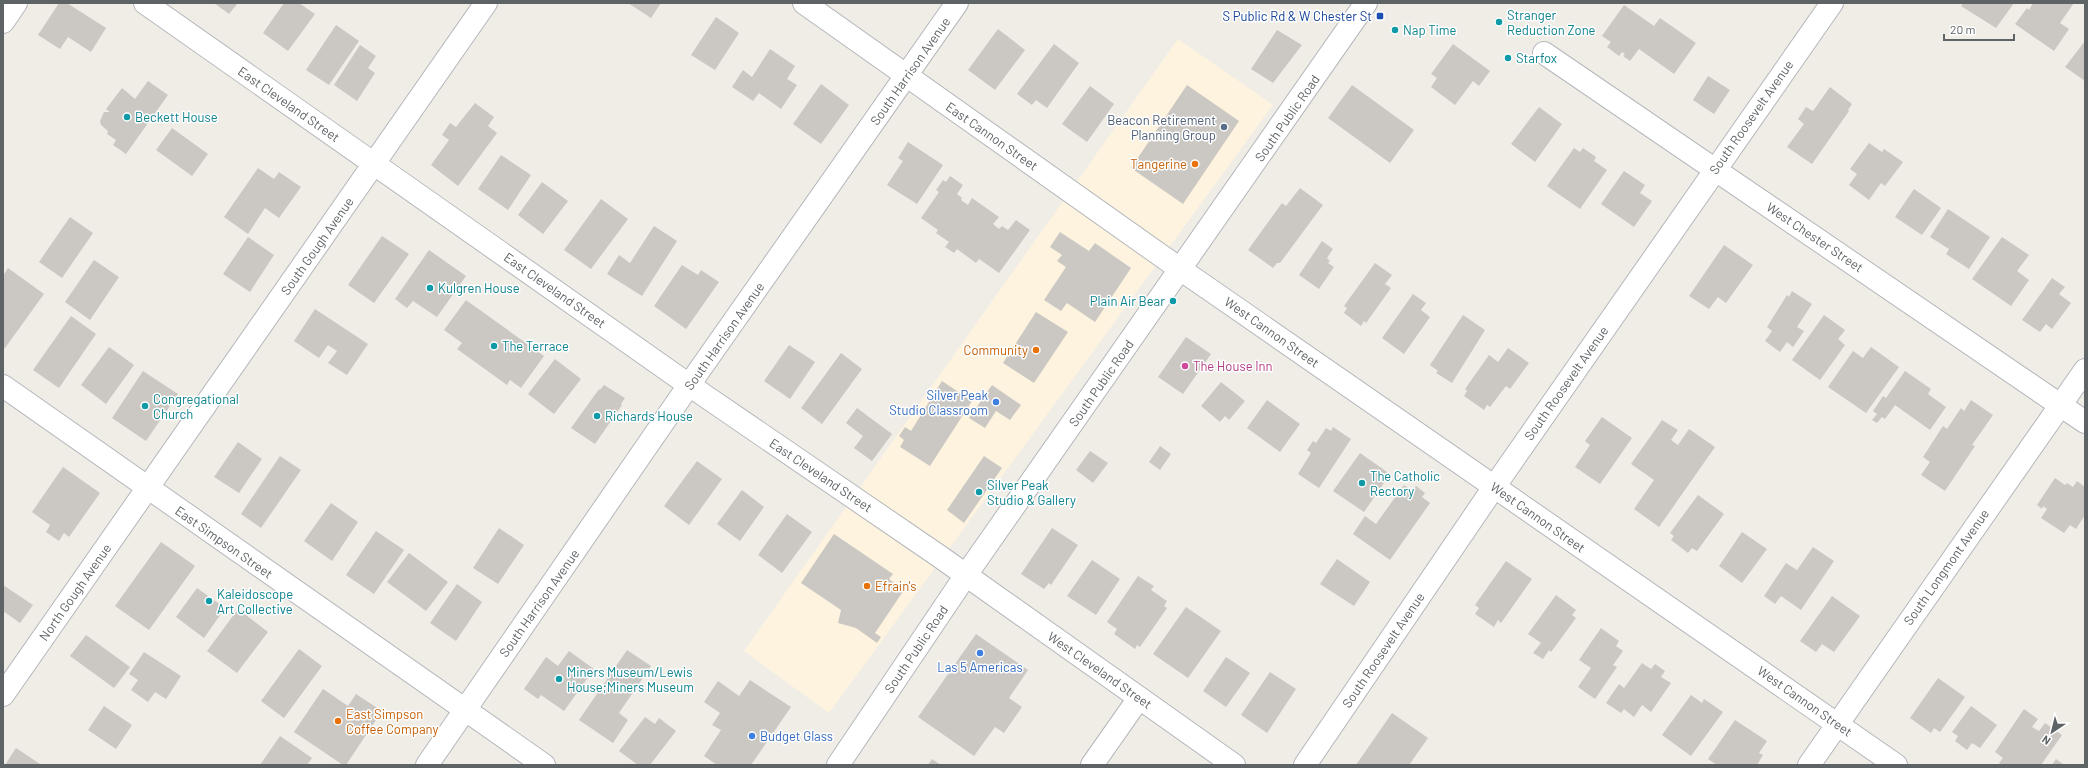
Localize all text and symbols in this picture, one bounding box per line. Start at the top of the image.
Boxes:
place label: Stranger Reduction Zone [1507,7,1596,38]
place label: S Public Rd & W Chester St [1223,8,1372,24]
marker: S Public Rd & W Chester St [1375,11,1385,21]
street label: South Harrison Avenue [867,14,953,128]
scale bar [1944,16,2014,42]
marker: Stranger Reduction Zone [1494,17,1504,27]
place label: Nap Time [1403,22,1456,38]
text: 20 m [1950,22,1976,36]
marker: Nap Time [1390,25,1400,35]
place label: Starfox [1516,50,1557,66]
marker: Starfox [1503,53,1513,63]
street label: South Roosevelt Avenue [1706,57,1796,177]
street label: East Cleveland Street [235,63,343,145]
street label: South Public Road [1251,72,1323,164]
street label: East Cannon Street [943,98,1041,174]
place label: Beckett House [135,109,218,125]
marker: Beckett House [122,112,132,122]
place label: Beacon Retirement Planning Group [1107,112,1216,143]
marker: Beacon Retirement Planning Group [1219,122,1229,132]
place label: Tangerine [1130,156,1187,172]
marker: Tangerine [1190,159,1200,169]
street label: South Gough Avenue [277,194,357,298]
street label: West Chester Street [1764,199,1866,275]
street label: East Cleveland Street [501,249,609,331]
street label: South Harrison Avenue [681,279,767,393]
place label: Kulgren House [438,280,520,296]
marker: Kulgren House [425,283,435,293]
place label: Plain Air Bear [1090,293,1165,309]
street label: West Cannon Street [1222,293,1322,371]
marker: Plain Air Bear [1168,296,1178,306]
street label: South Roosevelt Avenue [1521,323,1611,443]
street label: South Public Road [1065,337,1137,429]
place label: The Terrace [502,338,569,354]
marker: The Terrace [489,341,499,351]
place label: Community [964,342,1028,358]
marker: Community [1031,345,1041,355]
place label: The House Inn [1193,358,1273,374]
marker: The House Inn [1180,361,1190,371]
place label: Silver Peak Studio Classroom [889,387,988,418]
place label: Congregational Church [153,391,239,422]
marker: Silver Peak Studio Classroom [991,397,1001,407]
marker: Congregational Church [140,401,150,411]
place label: Richards House [605,408,693,424]
marker: Richards House [592,411,602,421]
street label: East Cleveland Street [767,435,875,515]
place label: The Catholic Rectory [1370,468,1440,499]
place label: Silver Peak Studio & Gallery [987,477,1076,508]
marker: The Catholic Rectory [1357,478,1367,488]
street label: West Cannon Street [1488,478,1588,556]
marker: Silver Peak Studio & Gallery [974,487,984,497]
street label: East Simpson Street [172,502,276,582]
street label: South Longmont Avenue [1900,506,1992,628]
street label: North Gough Avenue [35,540,115,644]
street label: South Harrison Avenue [496,546,582,660]
place label: Efrain's [875,578,916,594]
marker: Efrain's [862,581,872,591]
place label: Kaleidoscope Art Collective [217,586,293,617]
street label: South Roosevelt Avenue [1338,589,1428,711]
marker: Kaleidoscope Art Collective [204,596,214,606]
street label: South Public Road [881,602,951,696]
street label: West Cleveland Street [1045,628,1155,712]
marker: Las 5 Americas [975,648,985,658]
place label: Las 5 Americas [937,659,1023,675]
street label: West Cannon Street [1755,662,1855,740]
place label: Miners Museum/Lewis House;Miners Museum [567,664,694,695]
marker: Miners Museum/Lewis House;Miners Museum [554,674,564,684]
place label: East Simpson Coffee Company [346,706,438,737]
north arrow [2032,712,2072,752]
marker: East Simpson Coffee Company [333,716,343,726]
place label: Budget Glass [760,728,833,744]
marker: Budget Glass [747,731,757,741]
text: N [2039,733,2053,748]

